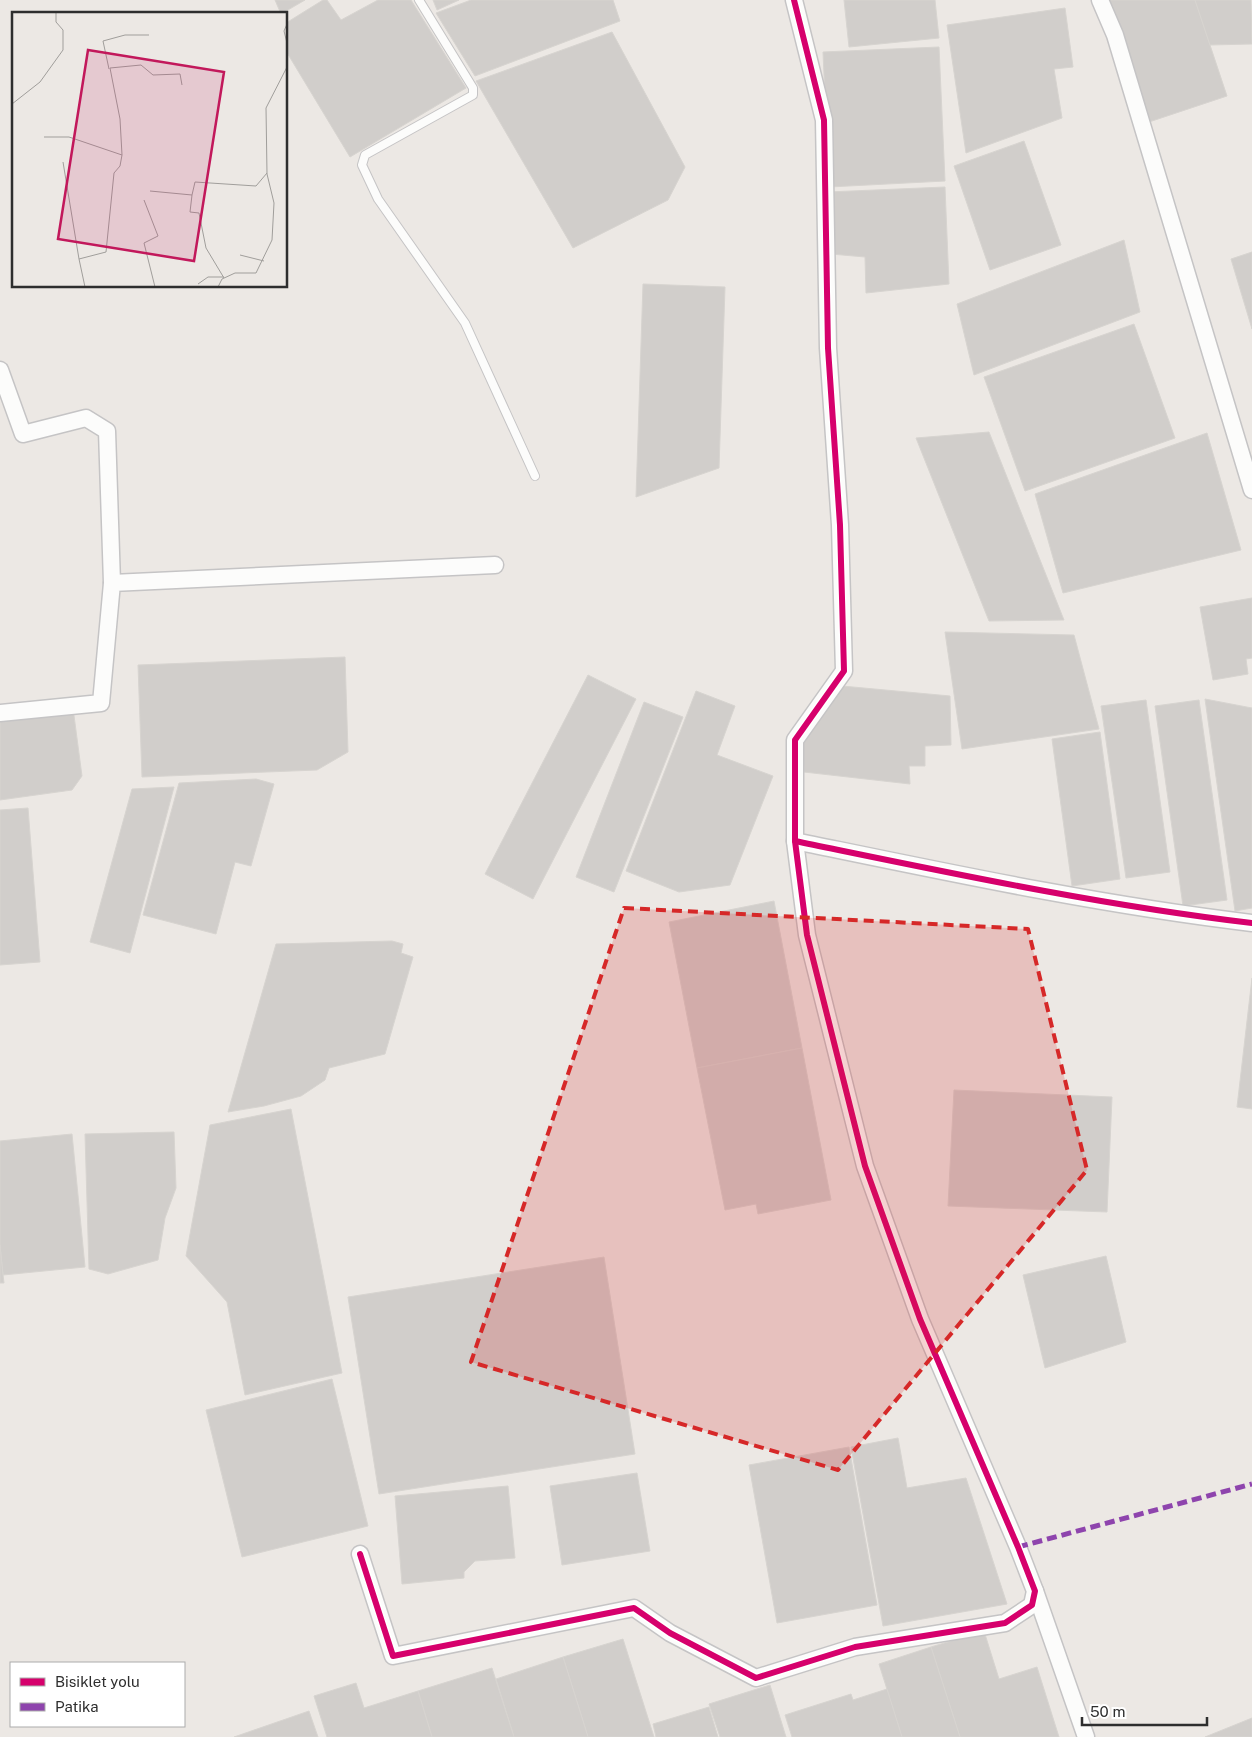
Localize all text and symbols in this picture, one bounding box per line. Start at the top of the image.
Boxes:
inset map [12,12,288,288]
legend [10,1662,185,1727]
text: Bisiklet yolu [55,1673,140,1690]
scale bar [1082,1694,1207,1726]
text: Patika [55,1698,99,1715]
text: 50 m [1090,1703,1125,1720]

